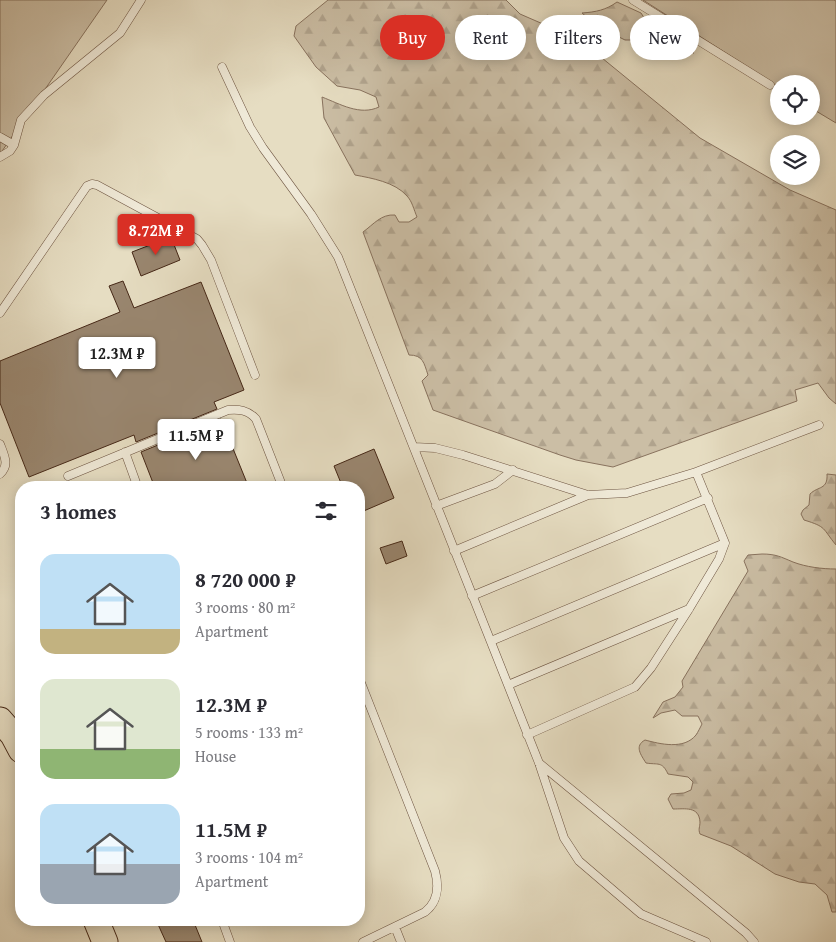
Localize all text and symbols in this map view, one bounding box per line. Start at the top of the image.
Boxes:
chip: Buy [380,15,445,60]
chip: Rent [455,15,526,60]
chip: Filters [536,15,620,60]
chip: New [630,15,699,60]
map controls [770,75,820,185]
button: locate [770,75,820,125]
button: layers [770,135,820,185]
pin: 8.72M ₽ [110,214,202,256]
text: 8.72M ₽ [129,218,183,242]
pin: 12.3M ₽ [71,336,163,379]
text: 12.3M ₽ [90,341,144,365]
pin: 11.5M ₽ [150,418,242,461]
text: 11.5M ₽ [169,423,223,447]
text: 3 homes [40,496,116,527]
icon: filters [312,497,340,525]
text: 8 720 000 ₽ [195,564,296,595]
icon: home [80,574,140,634]
text: 3 rooms · 80 m² [195,595,295,619]
text: Apartment [195,619,268,643]
text: 12.3M ₽ [195,689,267,720]
icon: home [80,699,140,759]
text: 5 rooms · 133 m² [195,720,303,744]
text: House [195,744,236,768]
text: 11.5M ₽ [195,814,267,845]
icon: home [80,824,140,884]
text: 3 rooms · 104 m² [195,845,303,869]
text: Apartment [195,869,268,893]

